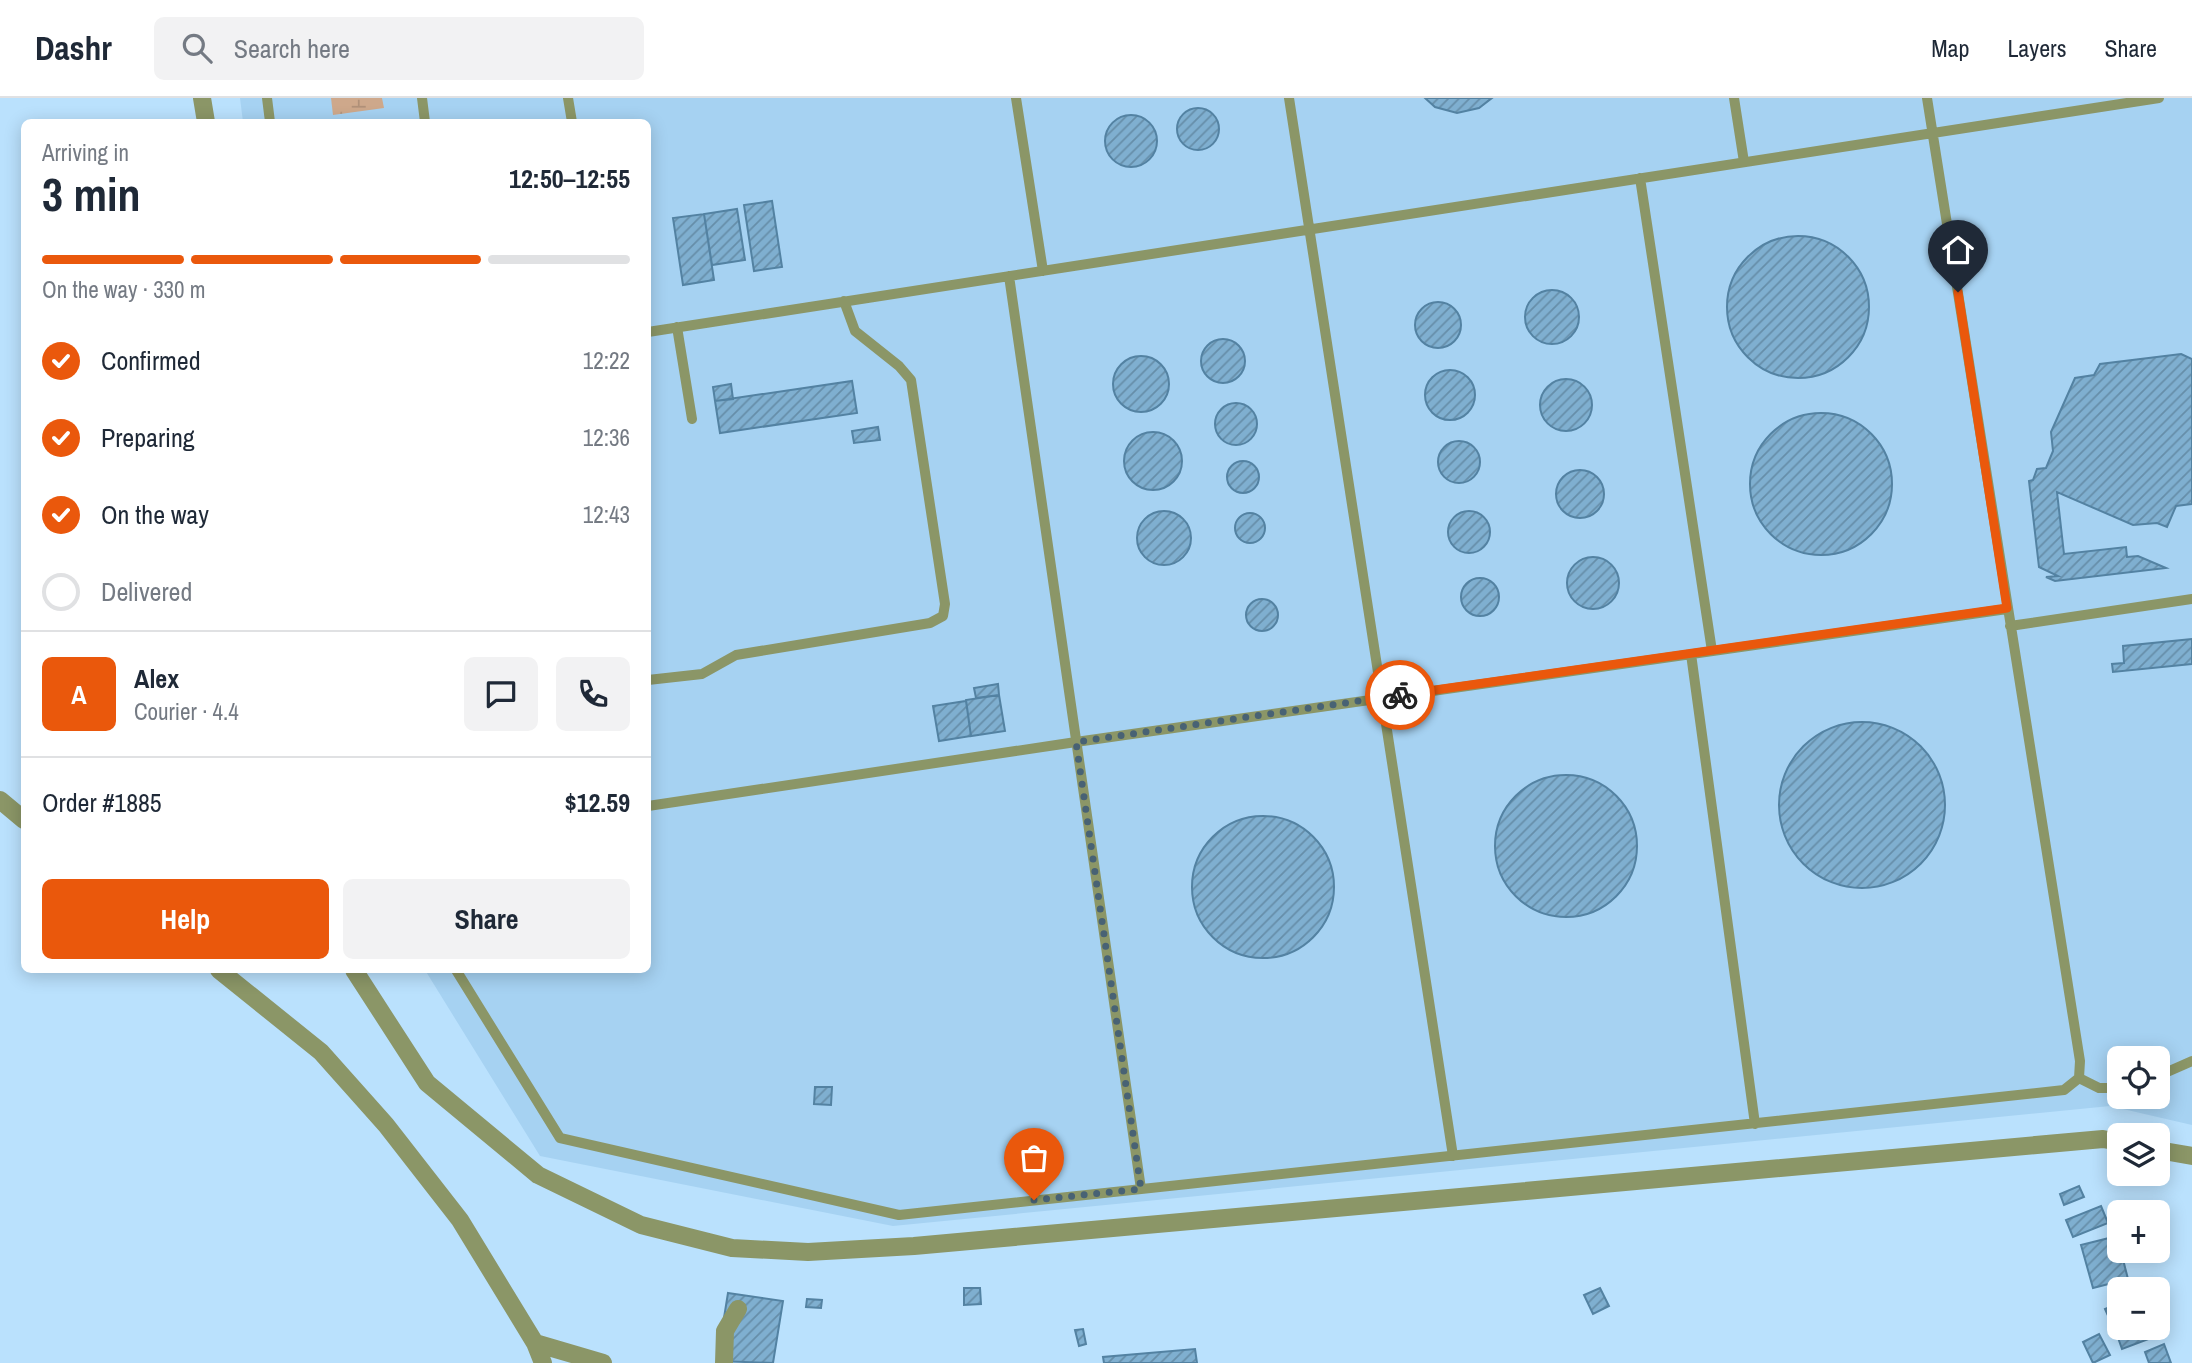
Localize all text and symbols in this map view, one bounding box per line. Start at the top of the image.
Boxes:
search box [154,17,644,80]
text: Dashr [35,26,112,70]
icon: search [178,29,216,67]
text: Search here [234,31,350,66]
text: Map [1931,32,1969,64]
text: Layers [2007,32,2066,64]
text: Share [2104,32,2157,64]
text: Arriving in [42,137,129,168]
text: 12:50–12:55 [509,161,630,196]
text: 3 min [42,163,141,225]
pin [1928,220,1988,292]
icon: home [1939,231,1977,269]
text: On the way · 330 m [42,274,206,305]
icon: check [42,342,80,380]
text: Confirmed [101,343,201,378]
text: 12:22 [583,345,630,376]
icon: check [42,419,80,457]
text: Preparing [101,420,195,455]
text: 12:36 [583,422,630,453]
icon: check [42,496,80,534]
text: On the way [101,497,209,532]
text: 12:43 [583,499,630,530]
text: Delivered [101,574,192,609]
button: chat [464,657,538,731]
button: phone [556,657,630,731]
courier [1365,660,1435,730]
text: Alex [134,661,179,696]
icon: bike [1381,676,1419,714]
text: A [71,677,87,712]
text: Courier · 4.4 [134,696,239,727]
text: Order #1885 [42,785,162,820]
text: $12.59 [565,785,630,820]
button: Help [42,879,329,959]
button: Share [343,879,630,959]
map controls [2107,1046,2170,1340]
button: locate [2107,1046,2170,1109]
button: layers [2107,1123,2170,1186]
pin [1004,1128,1064,1200]
icon: bag [1015,1139,1053,1177]
button: + [2107,1200,2170,1263]
button: − [2107,1277,2170,1340]

